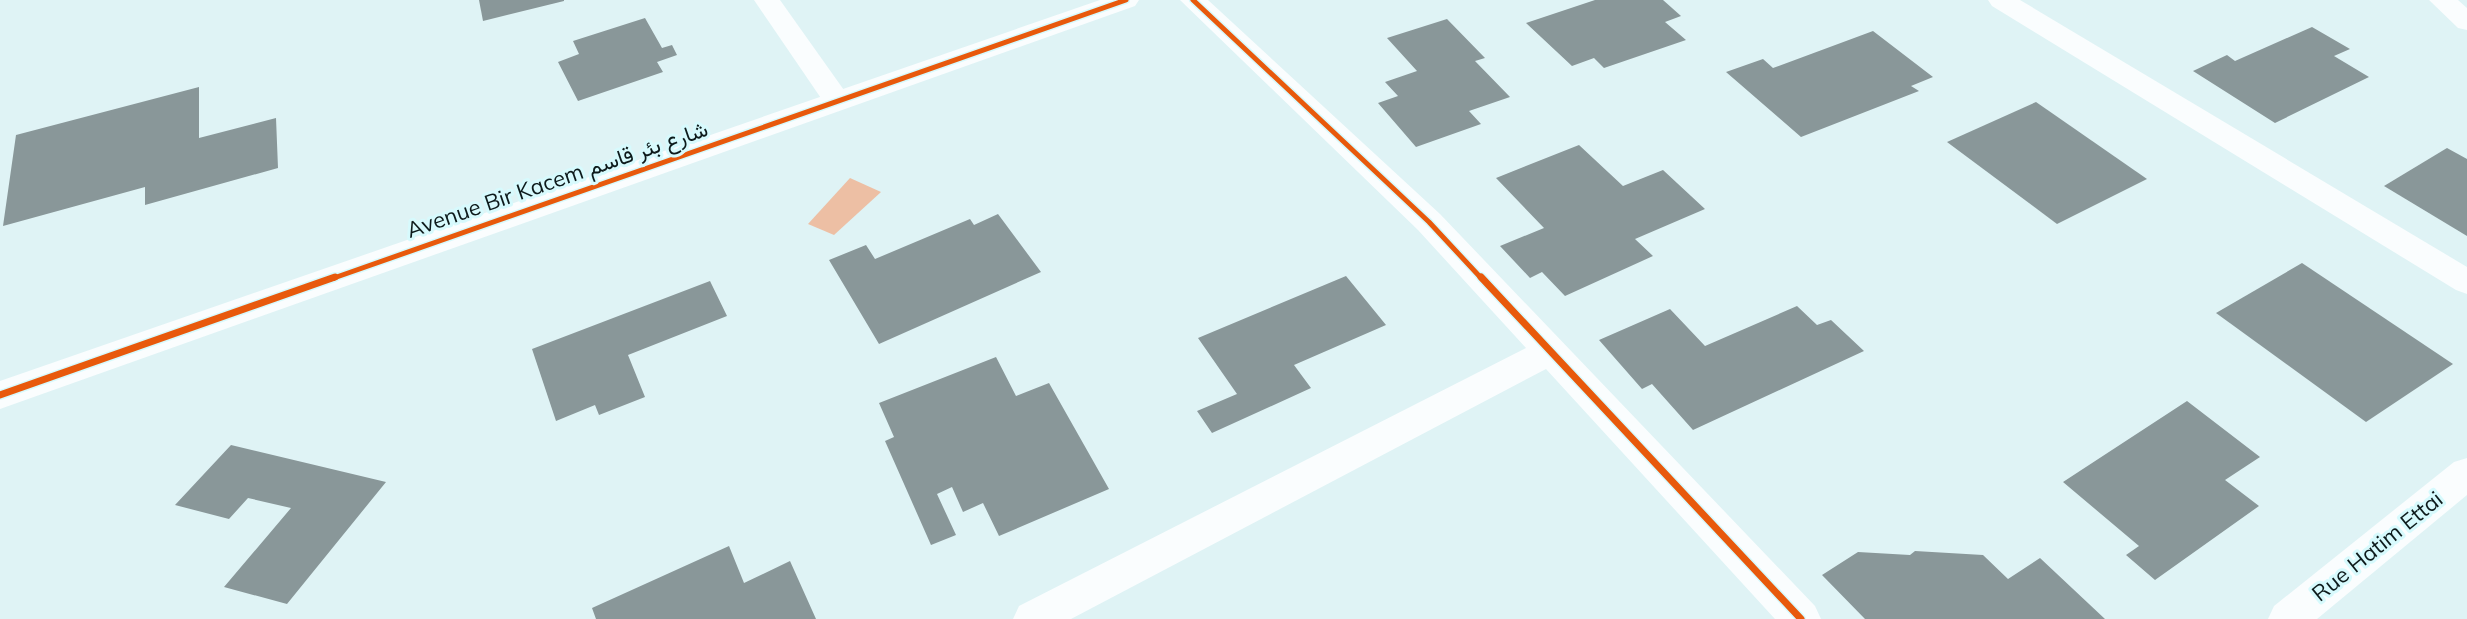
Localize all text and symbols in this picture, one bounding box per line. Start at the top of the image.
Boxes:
street label: Avenue Bir Kacem شارع بئر قاسم [403,114,712,245]
street label: Rue Hatim Ettai [2306,485,2448,607]

